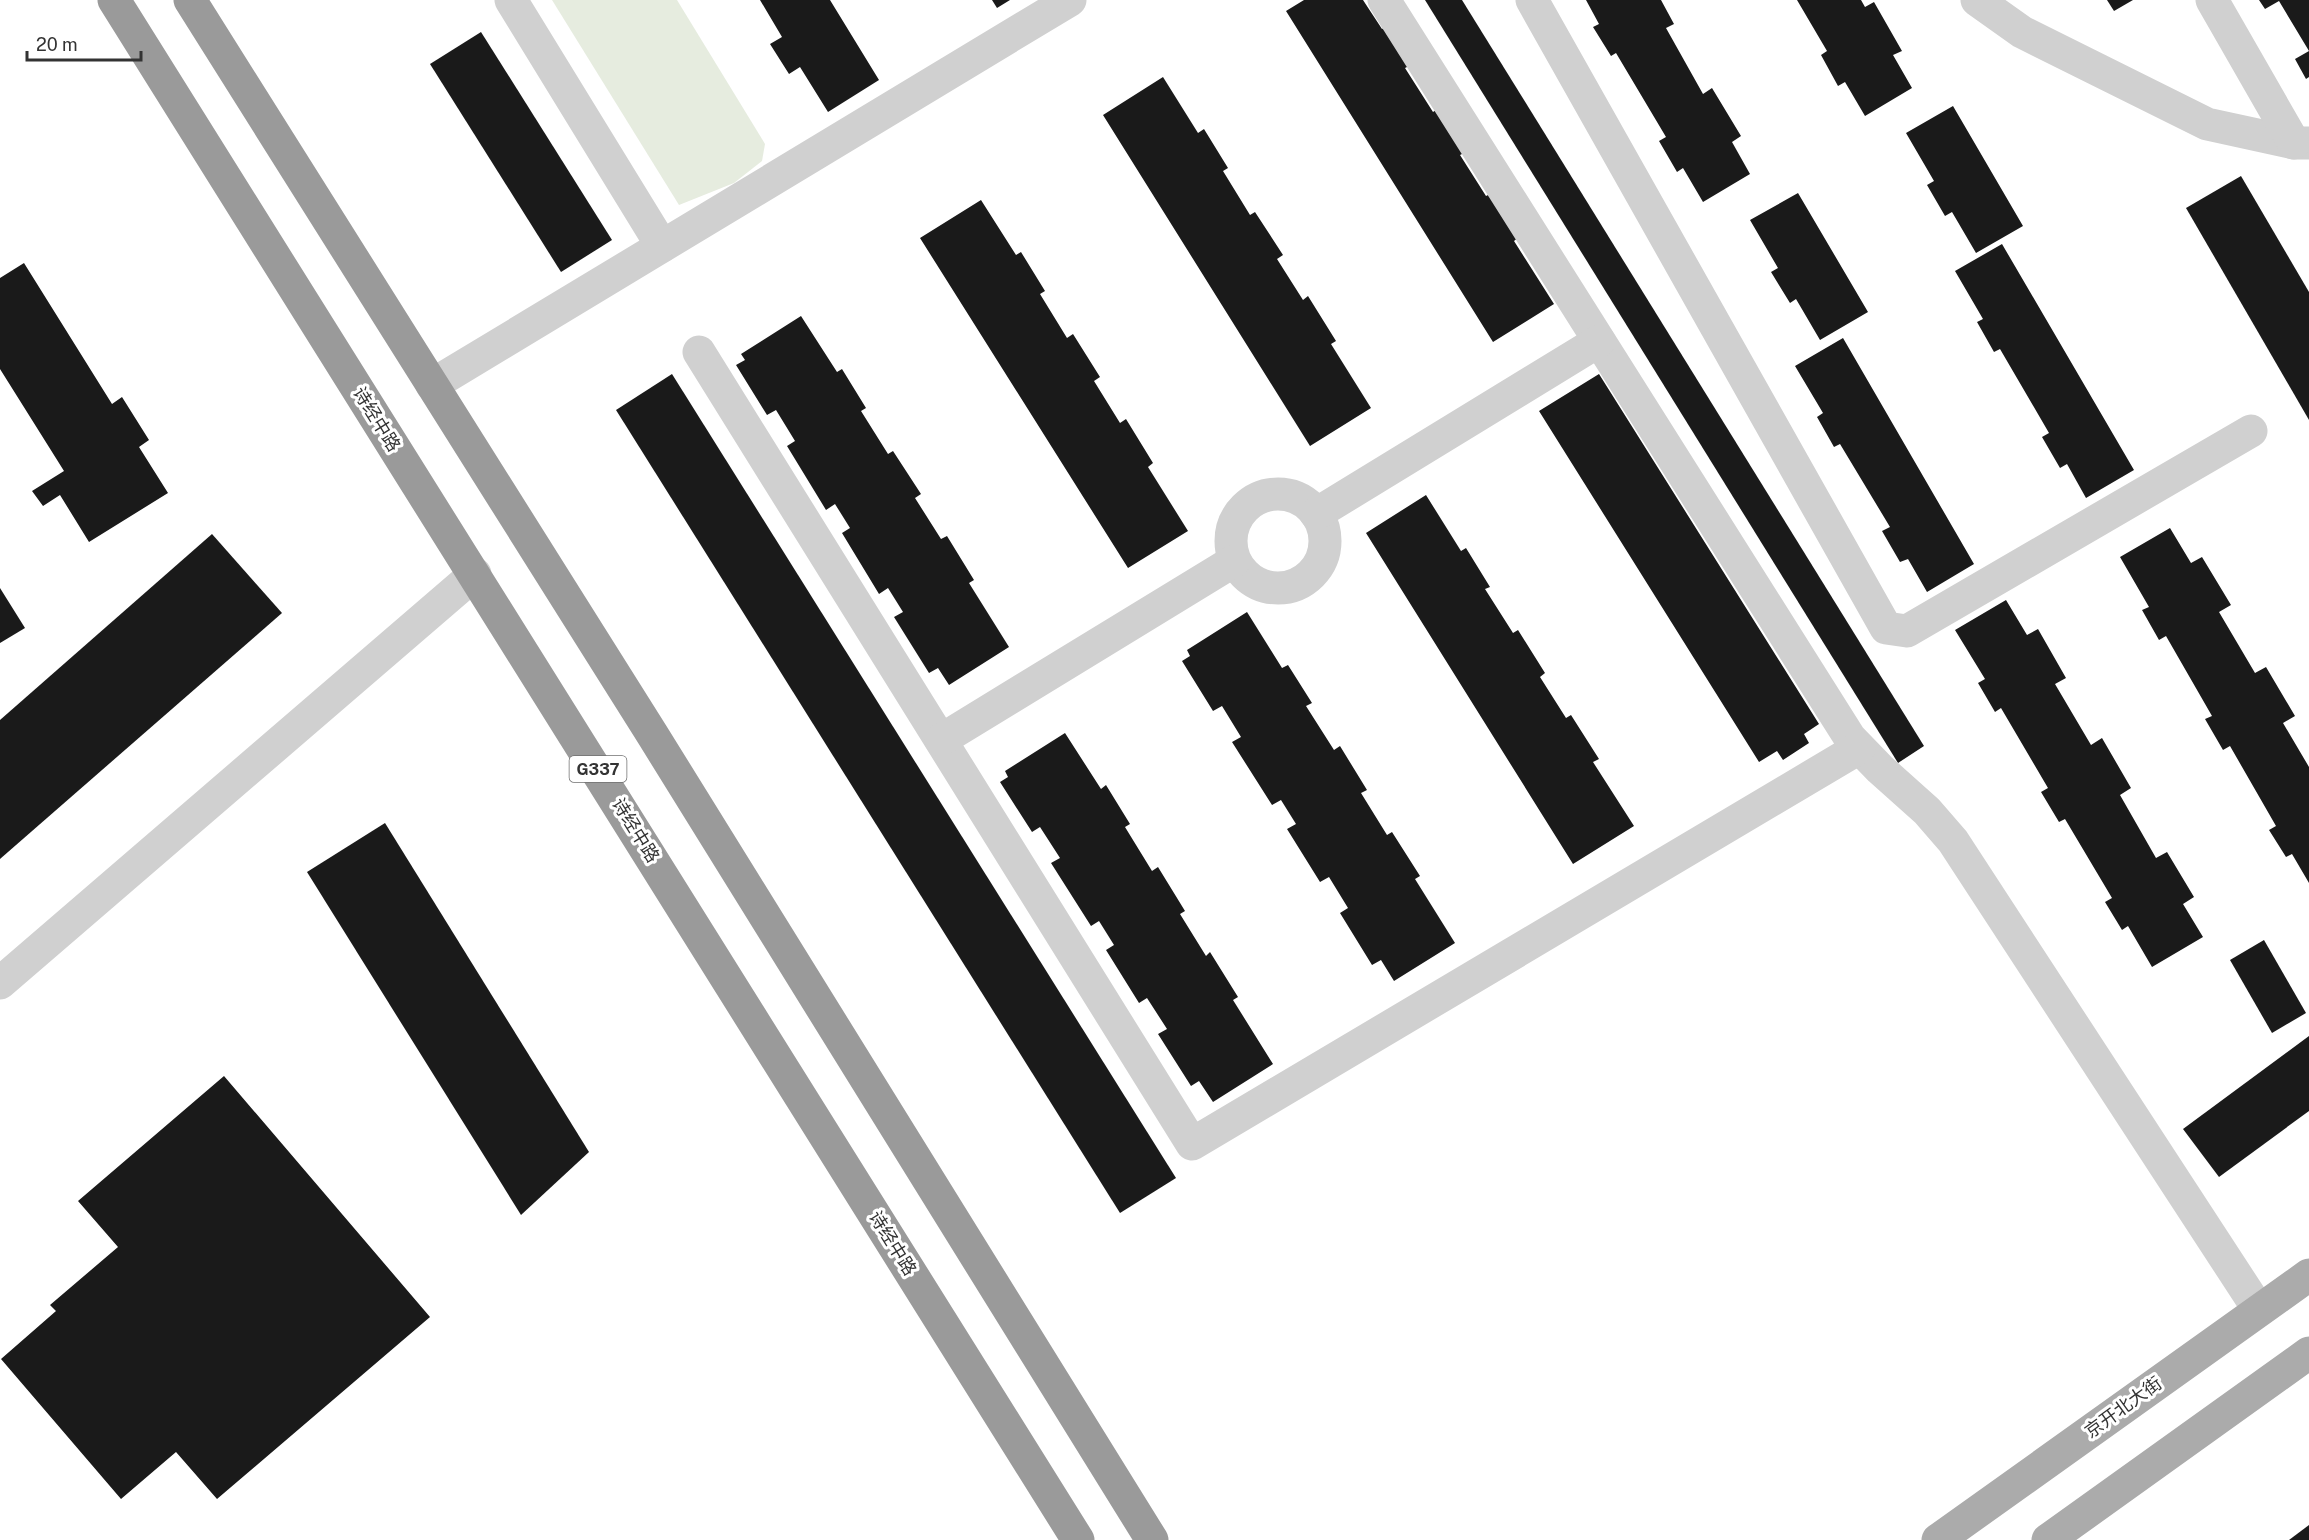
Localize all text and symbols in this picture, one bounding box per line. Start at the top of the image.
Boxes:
scale bar [27,24,141,62]
text: 20 m [36,34,78,55]
street label: 诗经中路 [349,383,405,455]
road number: G337 [570,756,626,782]
street label: 诗经中路 [608,794,664,866]
street label: 诗经中路 [865,1207,921,1279]
street label: 京开北大街 [2080,1372,2166,1442]

